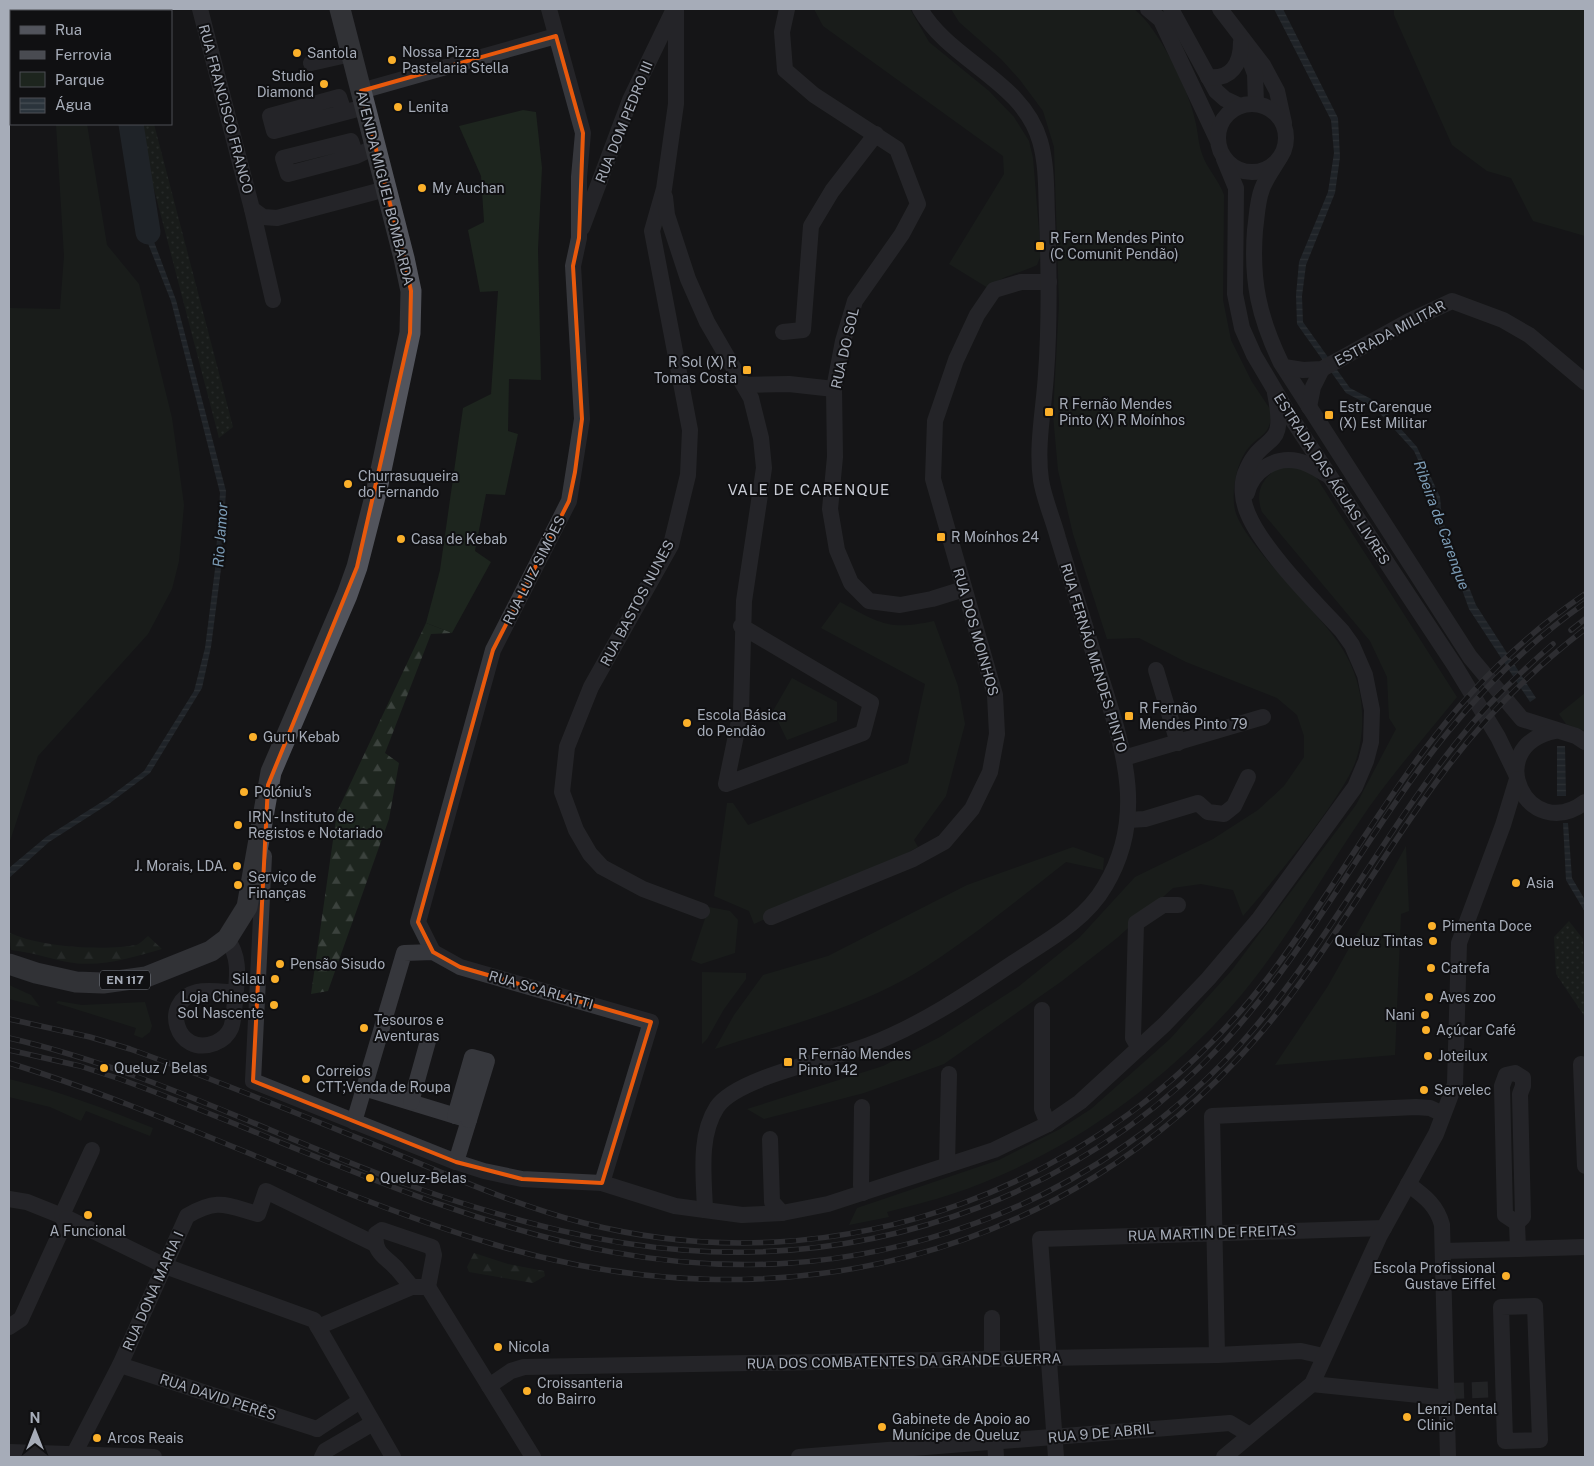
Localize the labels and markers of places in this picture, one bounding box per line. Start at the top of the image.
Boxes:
place label: Nossa Pizza Pastelaria Stella [402,44,509,76]
place label: Santola [307,45,357,61]
marker: Santola [291,47,303,59]
marker: Nossa Pizza Pastelaria Stella [386,54,398,66]
place label: Studio Diamond [257,68,314,100]
marker: Studio Diamond [318,78,330,90]
place label: Lenita [408,99,448,115]
marker: Lenita [392,101,404,113]
place label: My Auchan [432,180,505,196]
marker: My Auchan [416,182,428,194]
place label: R Fern Mendes Pinto (C Comunit Pendão) [1050,230,1184,262]
marker: R Fern Mendes Pinto (C Comunit Pendão) [1034,240,1046,252]
place label: R Sol (X) R Tomas Costa [654,354,737,386]
marker: R Sol (X) R Tomas Costa [741,364,753,376]
place label: R Fernão Mendes Pinto (X) R Moínhos [1059,396,1185,428]
place label: Estr Carenque (X) Est Militar [1339,399,1432,431]
marker: R Fernão Mendes Pinto (X) R Moínhos [1043,406,1055,418]
marker: Estr Carenque (X) Est Militar [1323,409,1335,421]
place label: Churrasuqueira do Fernando [358,468,458,500]
marker: Churrasuqueira do Fernando [342,478,354,490]
place label: R Moínhos 24 [951,529,1039,545]
place label: Casa de Kebab [411,531,507,547]
marker: R Moínhos 24 [935,531,947,543]
marker: Casa de Kebab [395,533,407,545]
place label: R Fernão Mendes Pinto 79 [1139,700,1248,732]
place label: Escola Básica do Pendão [697,707,786,739]
marker: R Fernão Mendes Pinto 79 [1123,710,1135,722]
marker: Escola Básica do Pendão [681,717,693,729]
place label: Guru Kebab [263,729,340,745]
marker: Guru Kebab [247,731,259,743]
place label: Polóniu's [254,784,312,800]
marker: Polóniu's [238,786,250,798]
place label: IRN - Instituto de Registos e Notariado [248,809,383,841]
marker: IRN - Instituto de Registos e Notariado [232,819,244,831]
place label: J. Morais, LDA. [134,858,227,874]
marker: J. Morais, LDA. [231,860,243,872]
place label: Serviço de Finanças [248,869,316,901]
place label: Asia [1526,875,1554,891]
marker: Asia [1510,877,1522,889]
marker: Serviço de Finanças [232,879,244,891]
place label: Pimenta Doce [1442,918,1532,934]
marker: Pimenta Doce [1426,920,1438,932]
place label: Queluz Tintas [1334,933,1423,949]
marker: Queluz Tintas [1427,935,1439,947]
place label: Pensão Sisudo [290,956,385,972]
marker: Pensão Sisudo [274,958,286,970]
place label: Catrefa [1441,960,1490,976]
marker: Catrefa [1425,962,1437,974]
place label: Silau [232,971,265,987]
marker: Silau [269,973,281,985]
place label: Loja Chinesa Sol Nascente [177,989,264,1021]
place label: Aves zoo [1439,989,1496,1005]
marker: Aves zoo [1423,991,1435,1003]
marker: Loja Chinesa Sol Nascente [268,999,280,1011]
place label: Nani [1385,1007,1415,1023]
marker: Nani [1419,1009,1431,1021]
place label: Tesouros e Aventuras [374,1012,444,1044]
marker: Tesouros e Aventuras [358,1022,370,1034]
place label: Açúcar Café [1436,1022,1516,1038]
marker: Açúcar Café [1420,1024,1432,1036]
place label: R Fernão Mendes Pinto 142 [798,1046,911,1078]
place label: Joteilux [1438,1048,1488,1064]
marker: Joteilux [1422,1050,1434,1062]
marker: R Fernão Mendes Pinto 142 [782,1056,794,1068]
place label: Queluz / Belas [114,1060,207,1076]
marker: Queluz / Belas [98,1062,110,1074]
place label: Correios CTT;Venda de Roupa [316,1063,451,1095]
marker: Correios CTT;Venda de Roupa [300,1073,312,1085]
place label: Servelec [1434,1082,1491,1098]
marker: Servelec [1418,1084,1430,1096]
place label: Queluz-Belas [380,1170,467,1186]
marker: Queluz-Belas [364,1172,376,1184]
marker: A Funcional [82,1209,94,1221]
place label: A Funcional [50,1223,126,1239]
place label: Escola Profissional Gustave Eiffel [1373,1260,1496,1292]
marker: Escola Profissional Gustave Eiffel [1500,1270,1512,1282]
place label: Nicola [508,1339,549,1355]
marker: Nicola [492,1341,504,1353]
place label: Croissanteria do Bairro [537,1375,623,1407]
marker: Croissanteria do Bairro [521,1385,533,1397]
place label: Lenzi Dental Clinic [1417,1401,1497,1433]
place label: Gabinete de Apoio ao Munícipe de Queluz [892,1411,1030,1443]
marker: Lenzi Dental Clinic [1401,1411,1413,1423]
marker: Gabinete de Apoio ao Munícipe de Queluz [876,1421,888,1433]
place label: Arcos Reais [107,1430,184,1446]
marker: Arcos Reais [91,1432,103,1444]

